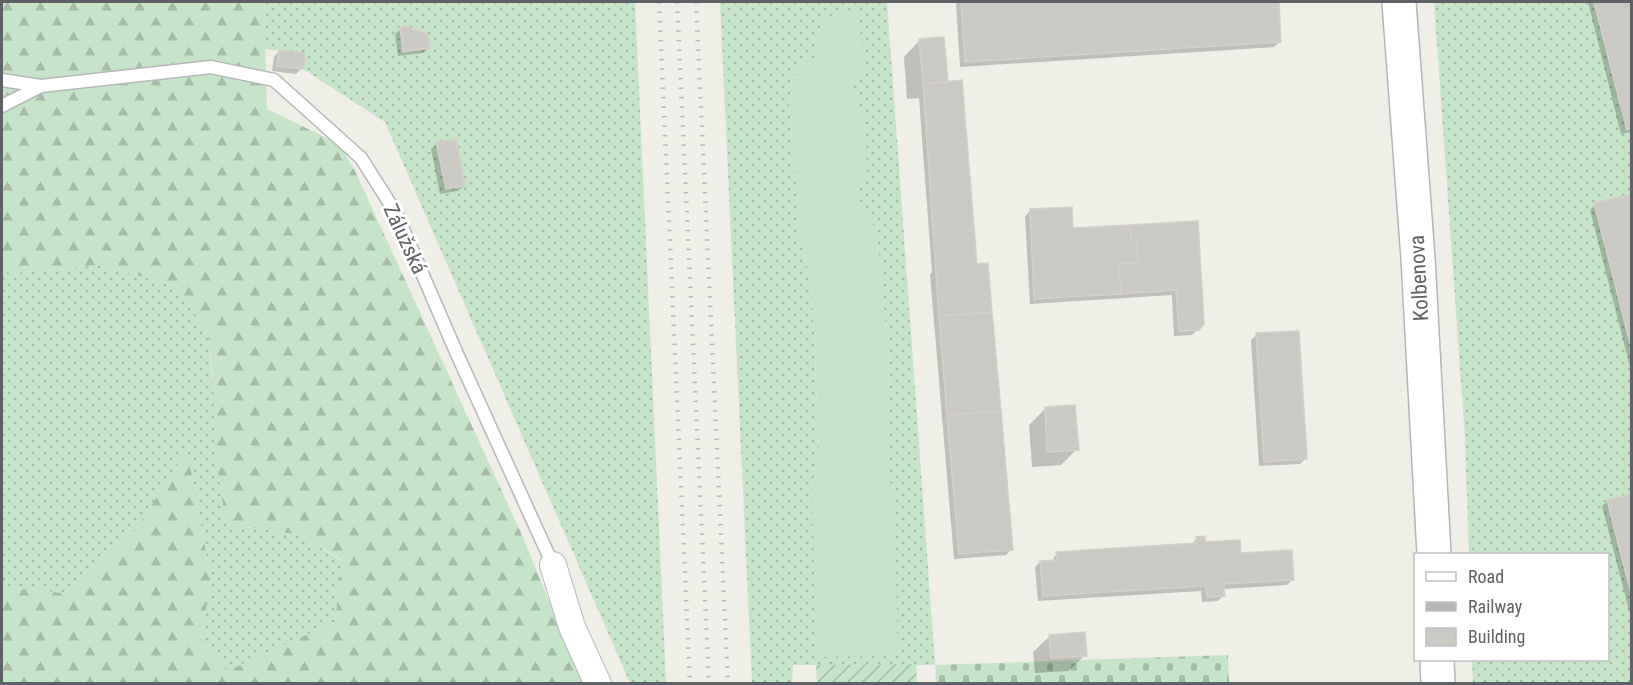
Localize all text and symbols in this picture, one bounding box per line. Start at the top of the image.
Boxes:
street label: Zálužská [378,200,432,278]
street label: Kolbenova [1405,234,1433,322]
legend [1414,553,1609,661]
text: Road [1468,566,1504,587]
text: Railway [1468,596,1523,617]
text: Building [1468,626,1525,647]

